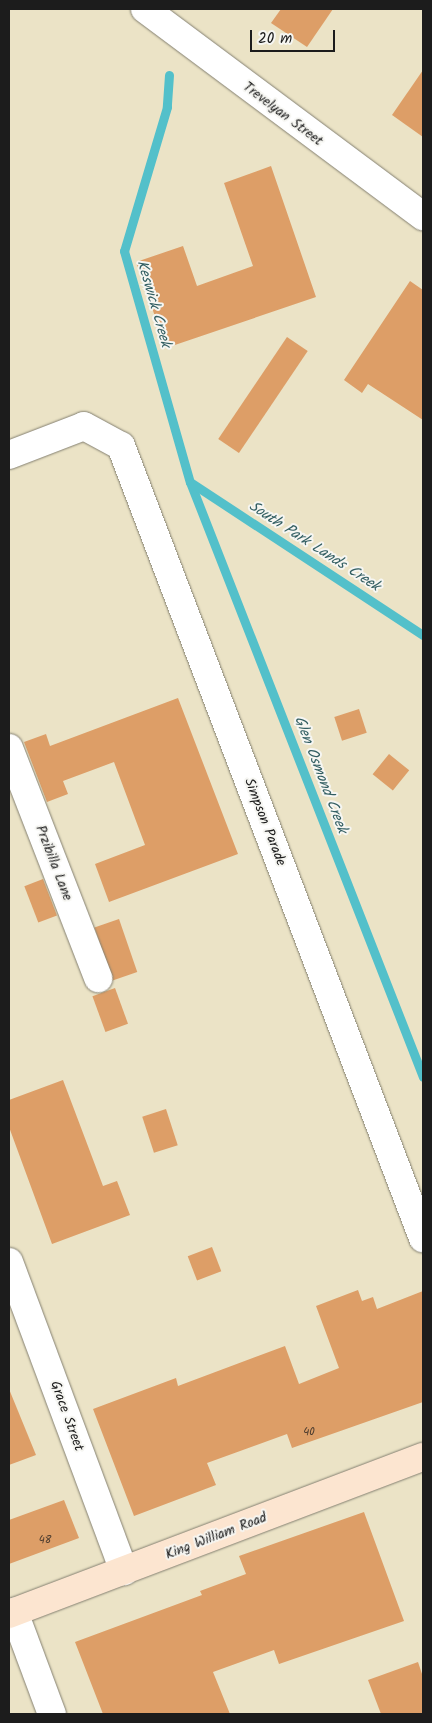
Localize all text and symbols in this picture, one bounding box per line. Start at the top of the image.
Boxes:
scale bar [252,20,337,52]
text: 20 m [258,27,292,51]
street label: Trevelyan Street [240,78,326,150]
water label: Keswick Creek [132,258,174,350]
water label: South Park Lands Creek [245,498,383,596]
water label: Glen Osmond Creek [289,714,351,836]
street label: Simpson Parade [241,776,289,868]
street label: Przibilla Lane [32,823,76,903]
street label: Grace Street [47,1379,87,1453]
house number: 40 [303,1425,315,1439]
street label: King William Road [163,1509,269,1563]
house number: 48 [39,1533,51,1547]

